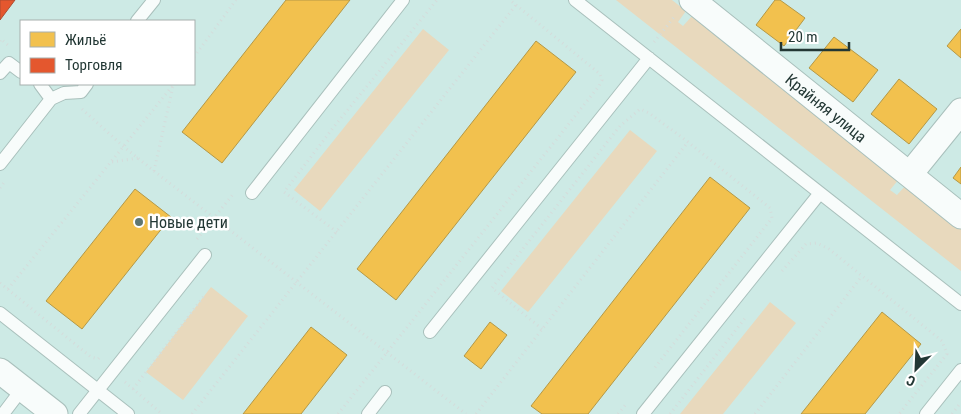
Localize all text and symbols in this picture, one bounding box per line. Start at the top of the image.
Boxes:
legend [20,20,195,85]
scale bar [781,20,848,52]
text: 20 m [788,28,818,46]
text: Жильё [65,31,106,49]
text: Торговля [65,56,122,74]
street label: Крайняя улица [782,69,870,146]
place label: Новые дети [149,213,228,232]
marker: Новые дети [133,216,145,228]
north arrow [891,344,941,394]
text: С [904,372,918,390]

